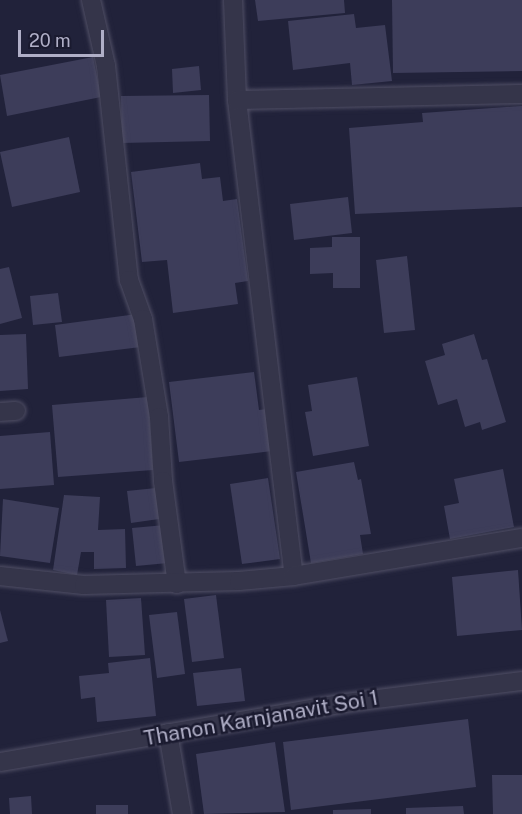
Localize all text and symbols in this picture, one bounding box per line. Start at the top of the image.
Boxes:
scale bar [21,18,106,56]
text: 20 m [29,30,71,51]
street label: Thanon Karnjanavit Soi 1 [142,685,380,751]

